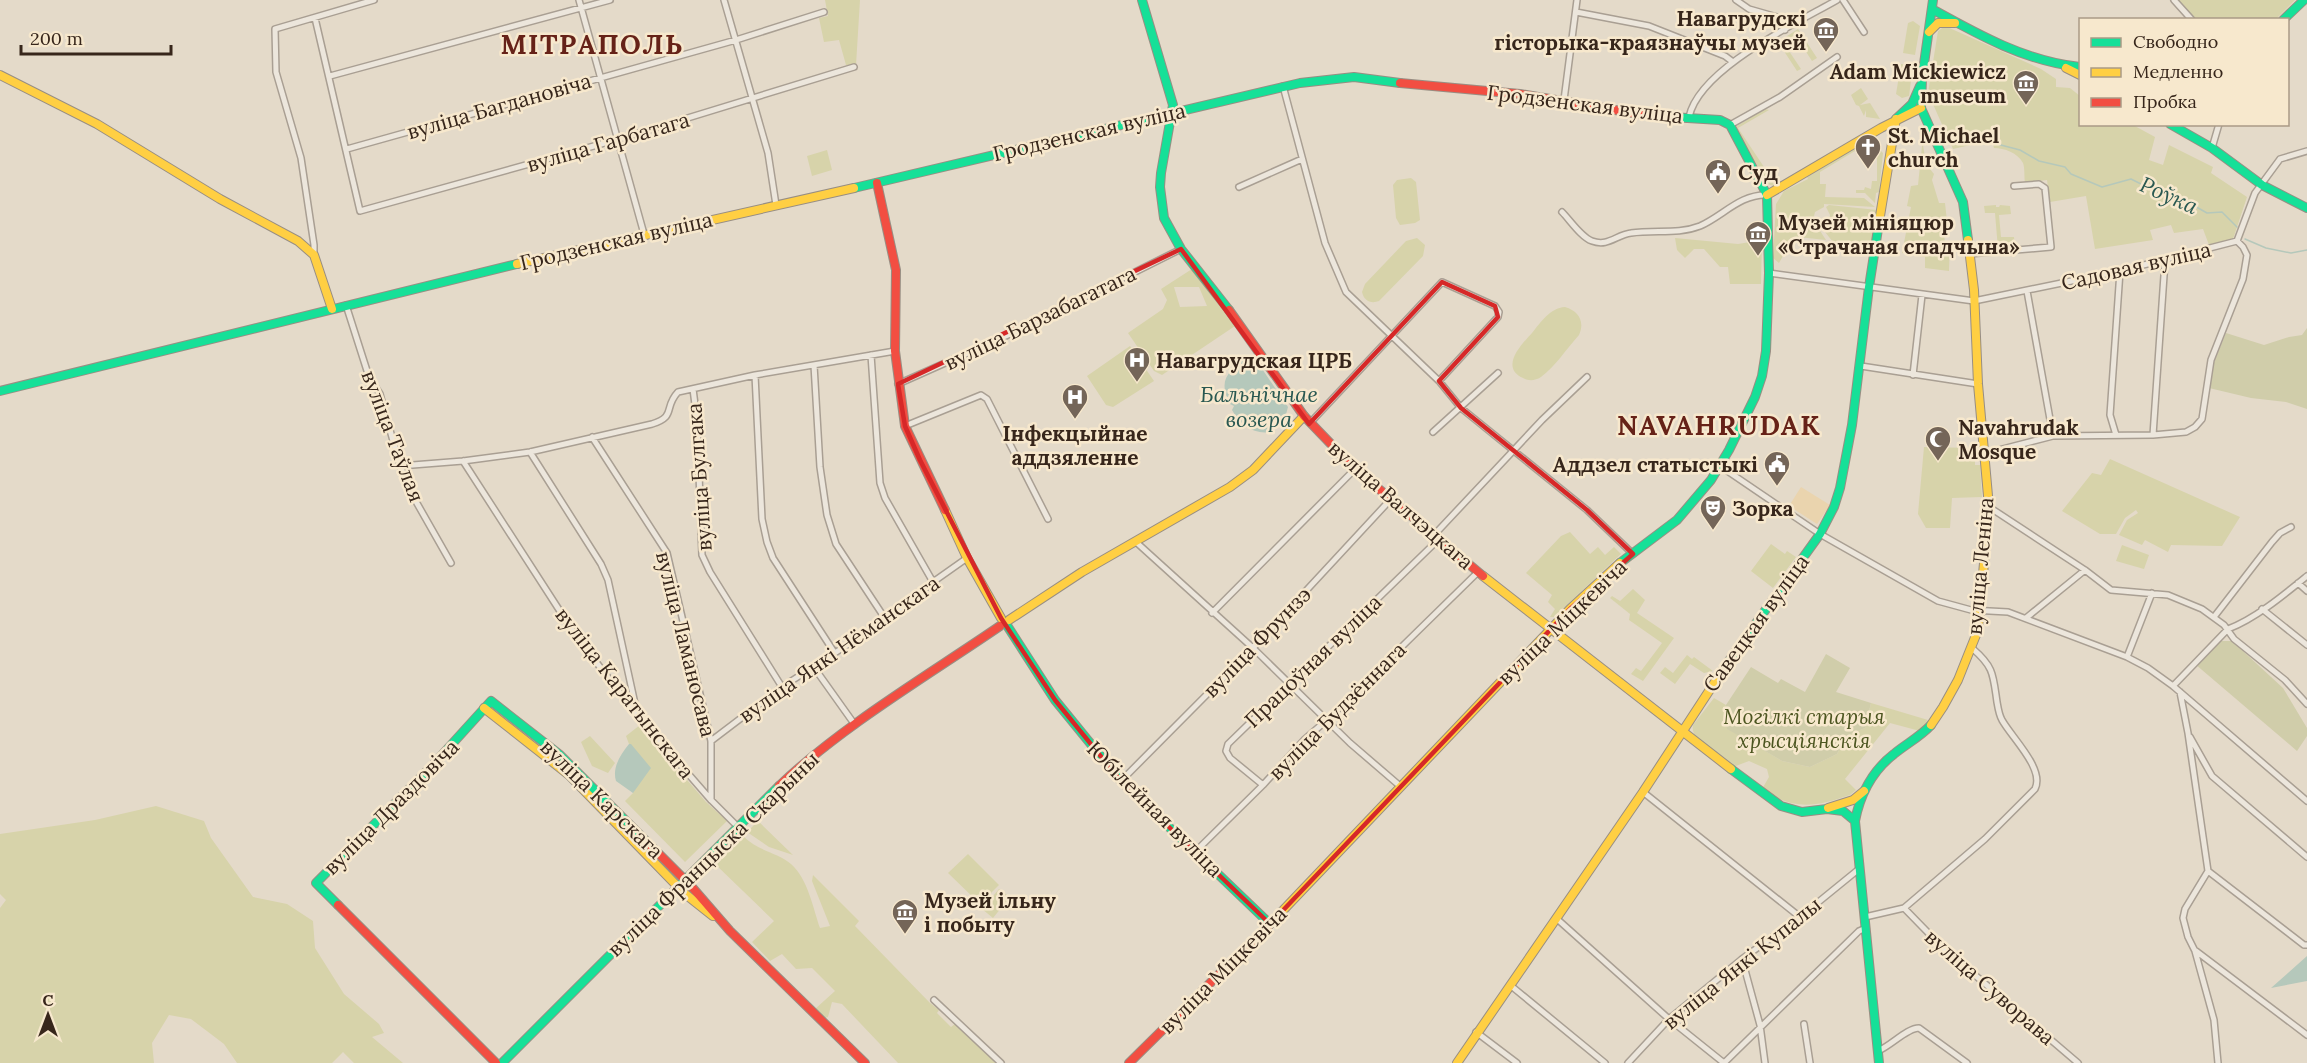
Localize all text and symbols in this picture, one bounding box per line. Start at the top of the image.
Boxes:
place label: Навагрудскі гісторыка-краязнаўчы музей [1494,5,1806,56]
museum icon: Навагрудскі гісторыка-краязнаўчы музей [1811,15,1841,53]
scale bar [21,18,171,56]
legend [2079,18,2289,126]
text: 200 m [30,27,83,50]
district label: МІТРАПОЛЬ [500,27,684,61]
text: Свободно [2133,30,2218,53]
place label: Adam Mickiewicz museum [1830,58,2006,109]
text: Медленно [2133,60,2223,83]
street label: вуліца Багдановіча [404,67,595,145]
museum icon: Adam Mickiewicz museum [2011,68,2041,106]
street label: Гродзенская вуліца [1486,79,1685,129]
text: Пробка [2133,90,2197,113]
street label: Гродзенская вуліца [990,97,1188,167]
street label: вуліца Гарбатага [524,106,693,178]
place label: St. Michael church [1888,122,2000,173]
church icon: St. Michael church [1853,132,1883,170]
public building icon: Суд [1703,157,1733,195]
place label: Суд [1738,159,1778,186]
water label: Роўка [2136,170,2203,220]
street label: Гродзенская вуліца [517,206,715,276]
place label: Музей мініяцюр «Страчаная спадчына» [1778,209,2020,260]
museum icon: Музей мініяцюр «Страчаная спадчына» [1743,219,1773,257]
street label: Садовая вуліца [2058,236,2214,296]
street label: вуліца Барзабагатага [940,260,1140,376]
hospital icon: Навагрудская ЦРБ [1122,345,1152,383]
place label: Навагрудская ЦРБ [1156,347,1352,374]
street label: вуліца Таўлая [355,366,431,506]
water label: Бальнічнае возера [1200,380,1318,433]
hospital icon: Інфекцыйнае аддзяленне [1060,382,1090,420]
street label: вуліца Булгака [680,402,718,552]
district label: NAVAHRUDAK [1617,408,1821,442]
place label: Navahrudak Mosque [1958,414,2079,465]
place label: Інфекцыйнае аддзяленне [1003,420,1147,471]
mosque icon: Navahrudak Mosque [1923,424,1953,462]
street label: вуліца Валчэцкага [1323,435,1479,576]
public building icon: Аддзел статыстыкі [1762,449,1792,487]
place label: Аддзел статыстыкі [1553,451,1758,478]
theatre icon: Зорка [1698,493,1728,531]
place label: Зорка [1732,495,1794,522]
street label: вуліца Леніна [1961,496,1999,636]
street label: вуліца Ламаносава [650,548,722,740]
street label: Савецкая вуліца [1697,549,1815,697]
street label: вуліца Міцкевіча [1492,553,1632,691]
street label: вуліца Янкі Нёманскага [733,569,945,729]
street label: вуліца Фрунзэ [1197,581,1317,703]
street label: Працоўная вуліца [1239,588,1387,733]
street label: вуліца Каратынскага [550,602,701,784]
street label: вуліца Будзённага [1262,636,1412,786]
park label: Могілкі старыя хрысціянскія [1723,703,1885,754]
street label: вуліца Драздовіча [317,733,465,881]
street label: вуліца Карскага [535,733,669,865]
street label: Юбілейная вуліца [1081,735,1229,883]
street label: вуліца Францыска Скарыны [601,746,825,962]
place label: Музей ільну і побыту [924,887,1056,938]
street label: вуліца Янкі Купалы [1657,891,1827,1035]
museum icon: Музей ільну і побыту [890,897,920,935]
street label: вуліца Міцкевіча [1154,900,1293,1039]
street label: вуліца Суворава [1919,923,2061,1051]
north arrow [18,985,78,1045]
text: С [42,990,54,1010]

